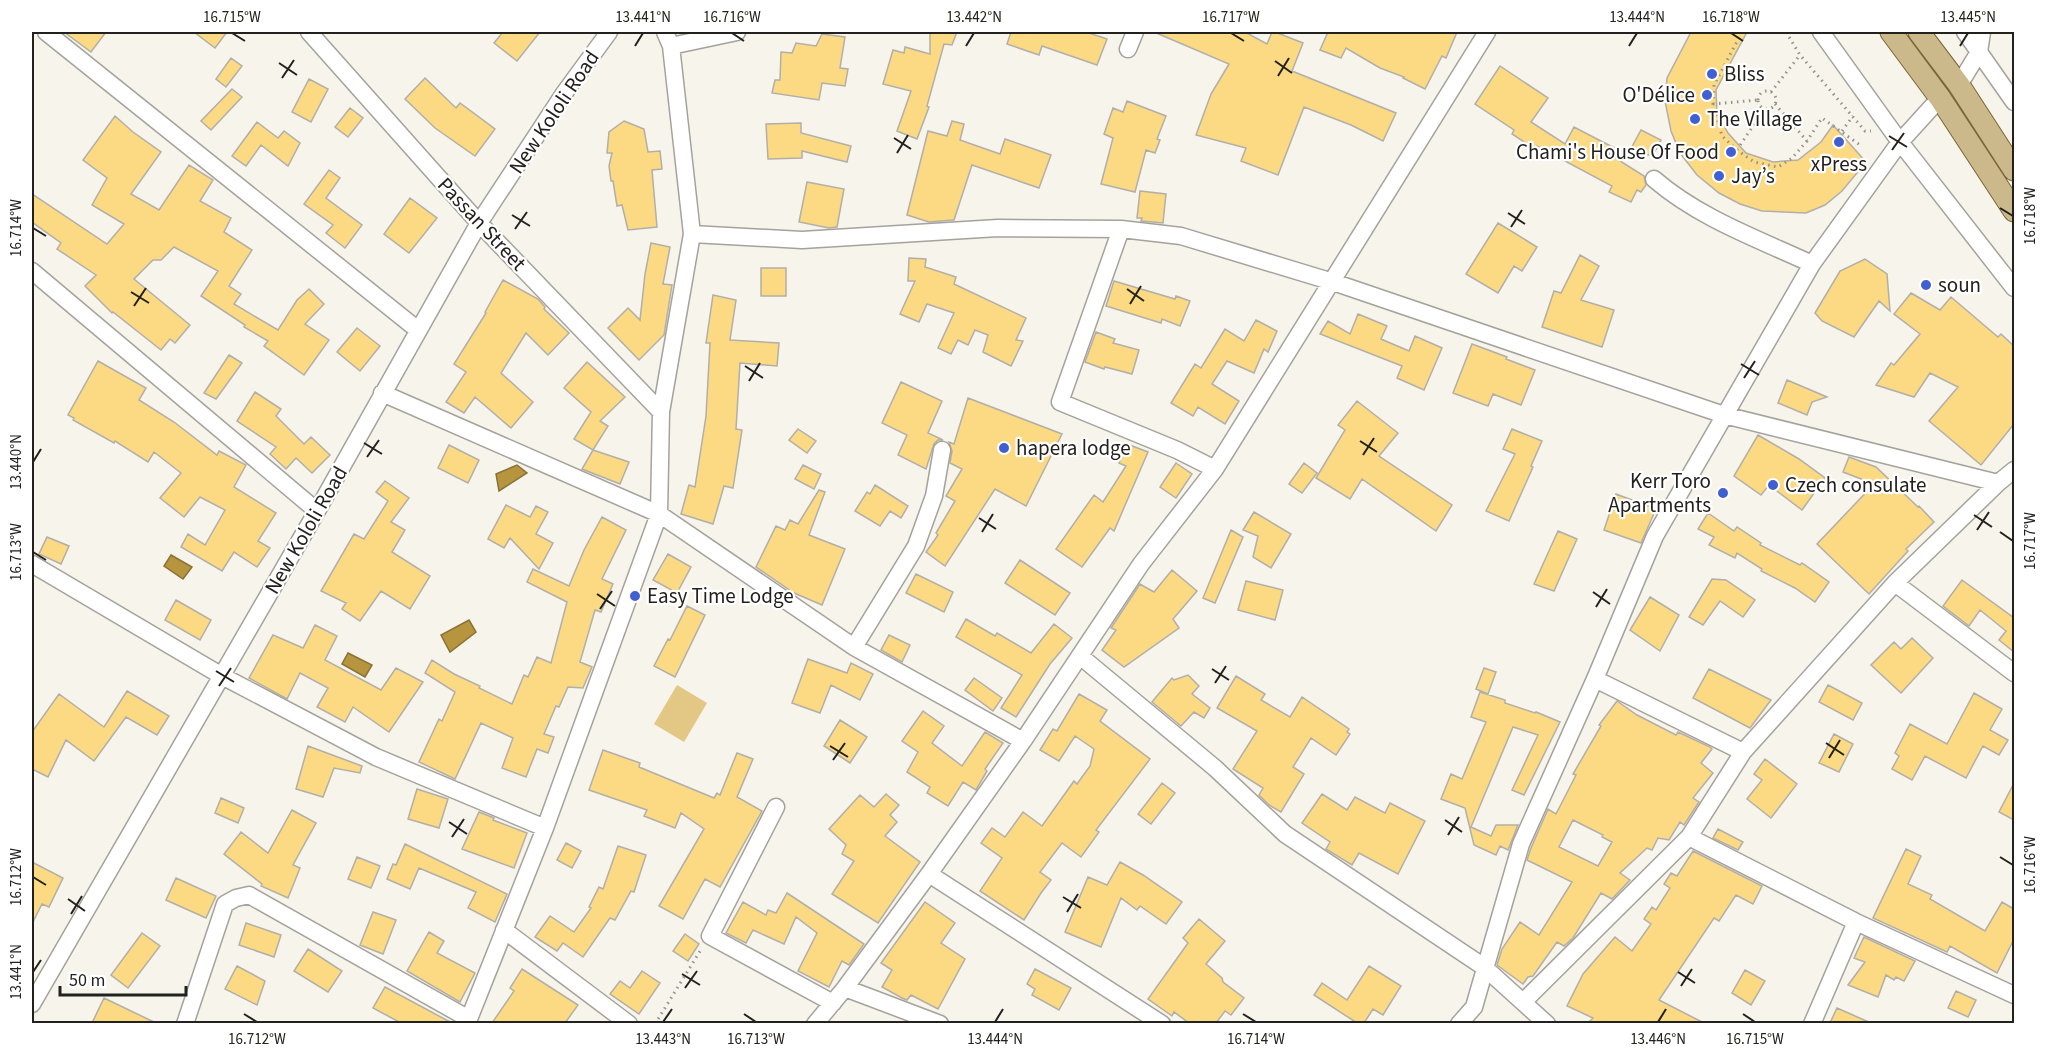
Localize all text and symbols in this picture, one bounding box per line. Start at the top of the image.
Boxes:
text: 16.715°W [203,7,261,28]
text: 13.441°N [615,7,671,28]
text: 16.716°W [703,7,761,28]
text: 13.442°N [946,7,1002,28]
text: 16.717°W [1202,7,1260,28]
text: 13.444°N [1609,7,1665,28]
text: 16.718°W [1702,7,1760,28]
text: 13.445°N [1940,7,1996,28]
street label: New Kololi Road [501,44,607,180]
place label: Bliss [1724,59,1765,89]
marker: Bliss [1705,67,1719,81]
place label: O'Délice [1622,80,1695,110]
marker: O'Délice [1700,88,1714,102]
place label: The Village [1707,104,1802,134]
marker: The Village [1688,112,1702,126]
marker: xPress [1832,135,1846,149]
place label: Chami's House Of Food [1516,137,1719,167]
marker: Chami's House Of Food [1724,145,1738,159]
place label: xPress [1811,149,1867,179]
place label: Jay’s [1731,161,1775,191]
marker: Jay’s [1712,169,1726,183]
street label: Passan Street [431,171,533,277]
text: 16.718°W [2020,187,2041,245]
text: 16.714°W [6,199,27,257]
place label: soun [1938,270,1981,300]
marker: soun [1919,278,1933,292]
place label: hapera lodge [1016,433,1131,463]
text: 13.440°N [6,434,27,490]
marker: hapera lodge [997,441,1011,455]
street label: New Kololi Road [257,460,355,600]
place label: Kerr Toro Apartments [1608,466,1711,520]
place label: Czech consulate [1785,470,1926,500]
marker: Czech consulate [1766,478,1780,492]
marker: Kerr Toro Apartments [1716,486,1730,500]
text: 16.717°W [2020,512,2041,570]
text: 16.713°W [6,523,27,581]
place label: Easy Time Lodge [647,581,794,611]
marker: Easy Time Lodge [628,589,642,603]
text: 16.716°W [2020,836,2041,894]
text: 16.712°W [6,848,27,906]
text: 13.441°N [6,944,27,1000]
scale bar [60,959,186,997]
text: 50 m [69,968,105,993]
text: 16.712°W [228,1029,286,1050]
text: 13.443°N [635,1029,691,1050]
text: 16.713°W [727,1029,785,1050]
text: 13.444°N [967,1029,1023,1050]
text: 16.714°W [1227,1029,1285,1050]
text: 13.446°N [1630,1029,1686,1050]
text: 16.715°W [1726,1029,1784,1050]

